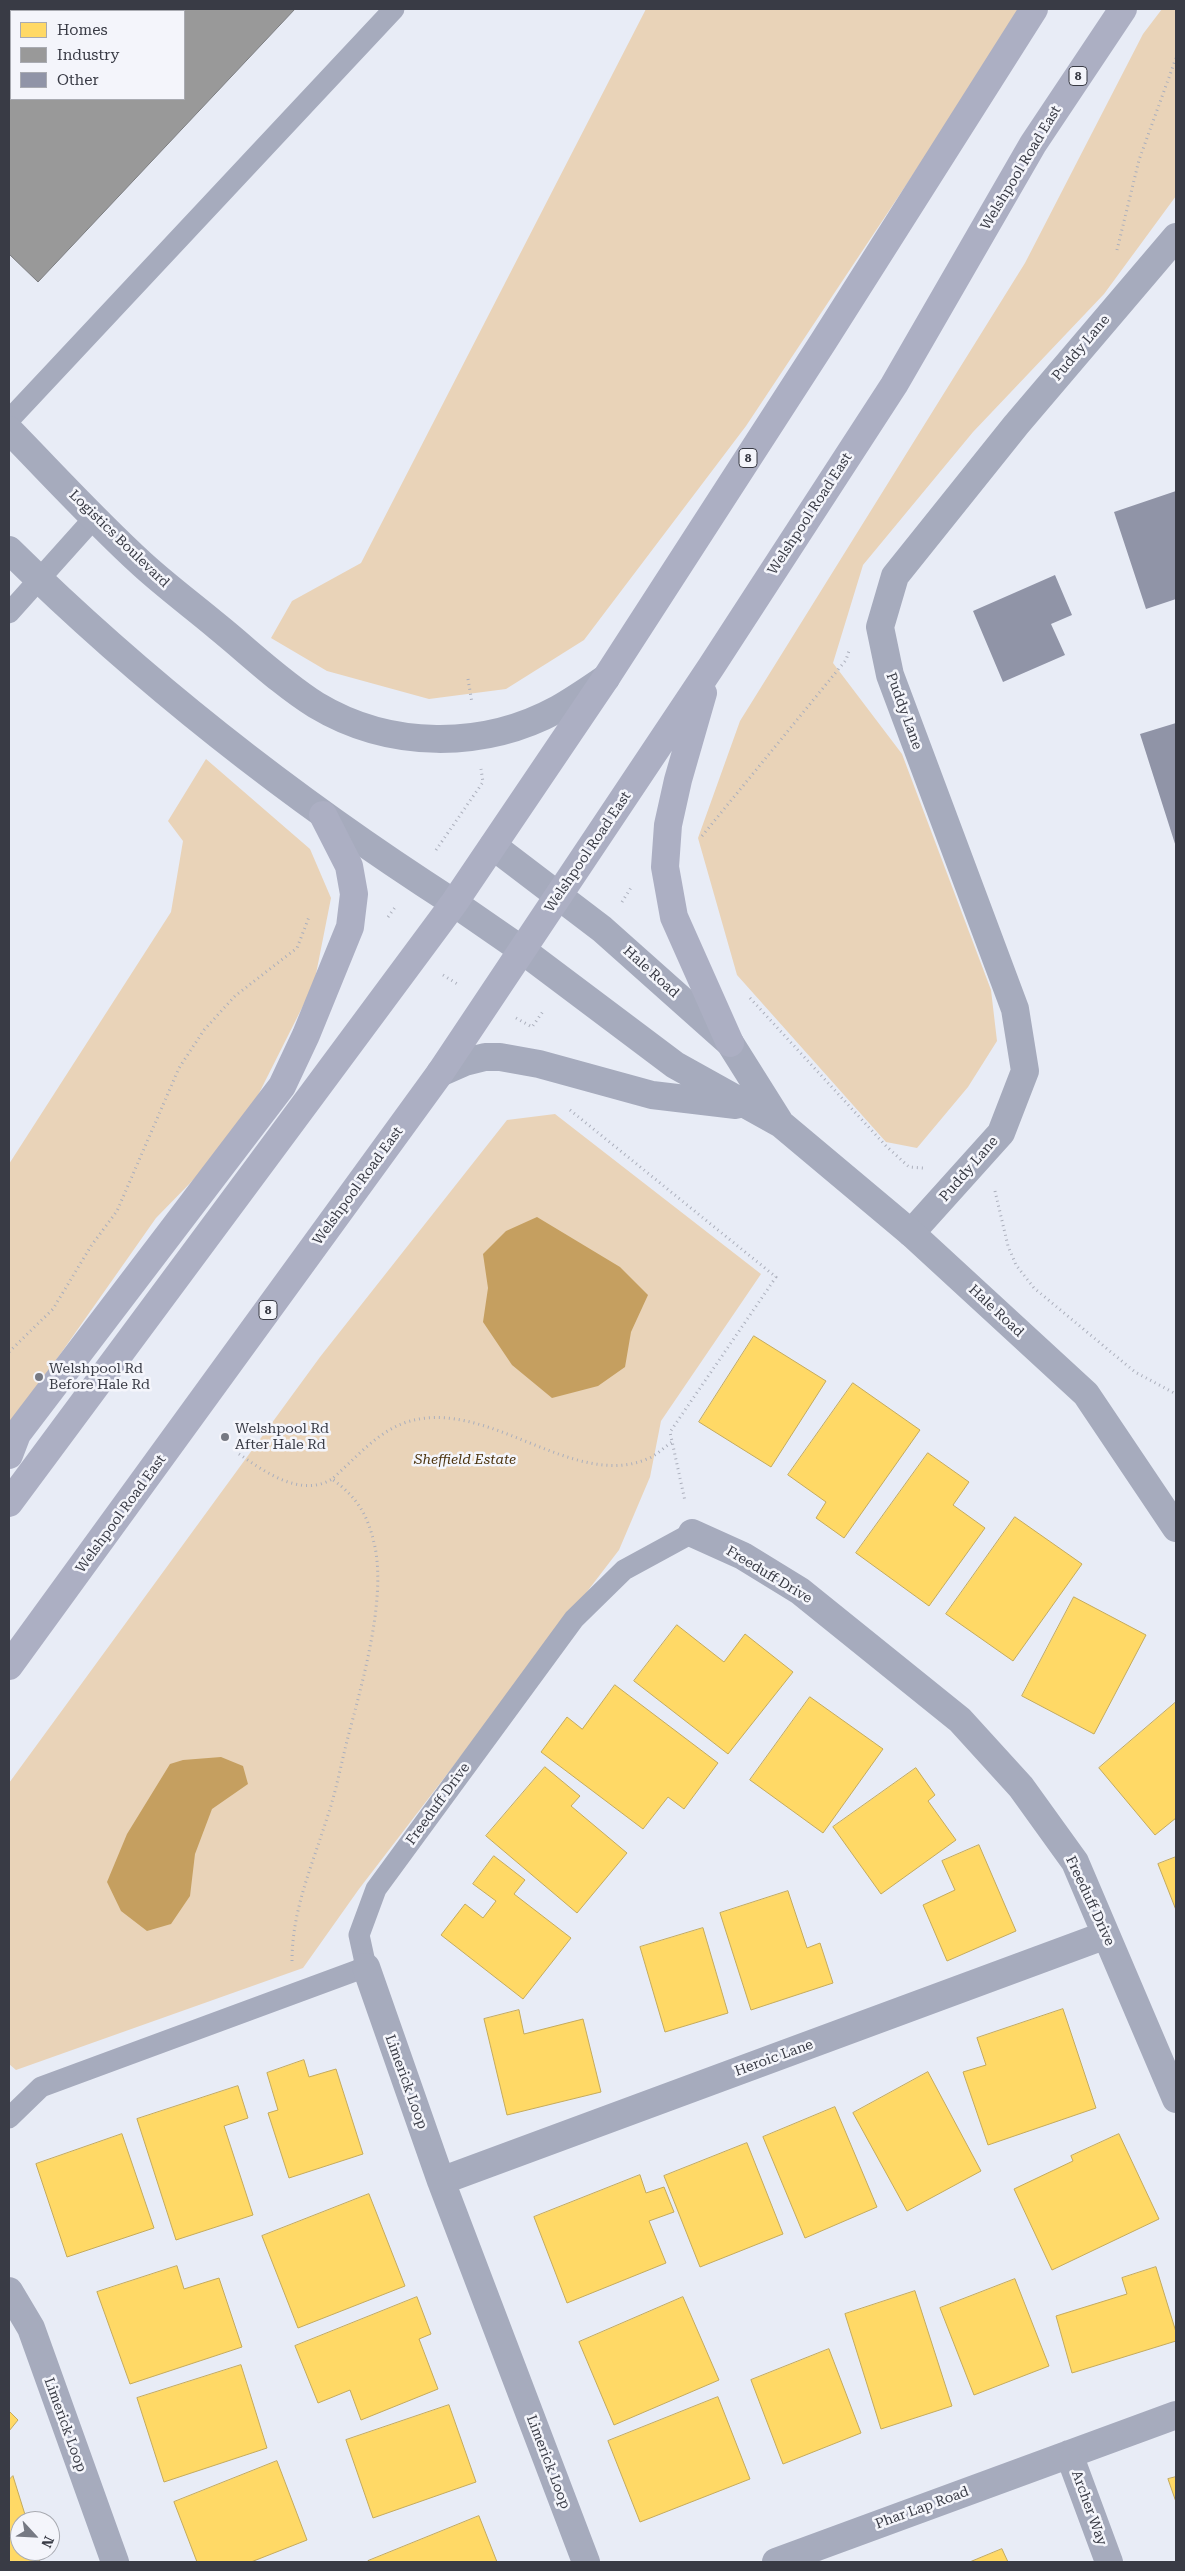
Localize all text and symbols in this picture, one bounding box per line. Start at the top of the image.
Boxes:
legend [10,10,185,100]
text: Homes [57,21,108,39]
text: Industry [57,46,119,64]
road number: 8 [1069,66,1087,85]
text: Other [57,71,99,89]
street label: Welshpool Road East [977,103,1065,233]
street label: Puddy Lane [1049,312,1113,384]
road number: 8 [739,448,757,468]
street label: Welshpool Road East [764,450,856,578]
street label: Logistics Boulevard [65,487,173,591]
street label: Puddy Lane [882,670,926,752]
street label: Welshpool Road East [541,789,635,915]
street label: Hale Road [620,943,682,1001]
street label: Welshpool Road East [310,1124,406,1248]
street label: Puddy Lane [936,1133,1002,1205]
street label: Hale Road [965,1281,1027,1341]
road number: 8 [259,1300,277,1320]
place label: Welshpool Rd Before Hale Rd [49,1361,150,1394]
marker: Welshpool Rd Before Hale Rd [33,1371,45,1383]
place label: Welshpool Rd After Hale Rd [235,1421,329,1454]
marker: Welshpool Rd After Hale Rd [219,1431,231,1443]
street label: Welshpool Road East [73,1452,169,1576]
park label: Sheffield Estate [414,1452,516,1468]
street label: Freeduff Drive [723,1543,815,1607]
street label: Freeduff Drive [403,1760,473,1848]
street label: Freeduff Drive [1062,1853,1118,1949]
street label: Limerick Loop [381,2033,431,2131]
street label: Heroic Lane [732,2036,816,2080]
street label: Limerick Loop [40,2376,90,2474]
street label: Limerick Loop [522,2413,574,2511]
street label: Archer Way [1068,2468,1110,2548]
street label: Phar Lap Road [873,2483,971,2533]
north arrow [10,2511,60,2561]
text: N [38,2534,57,2550]

